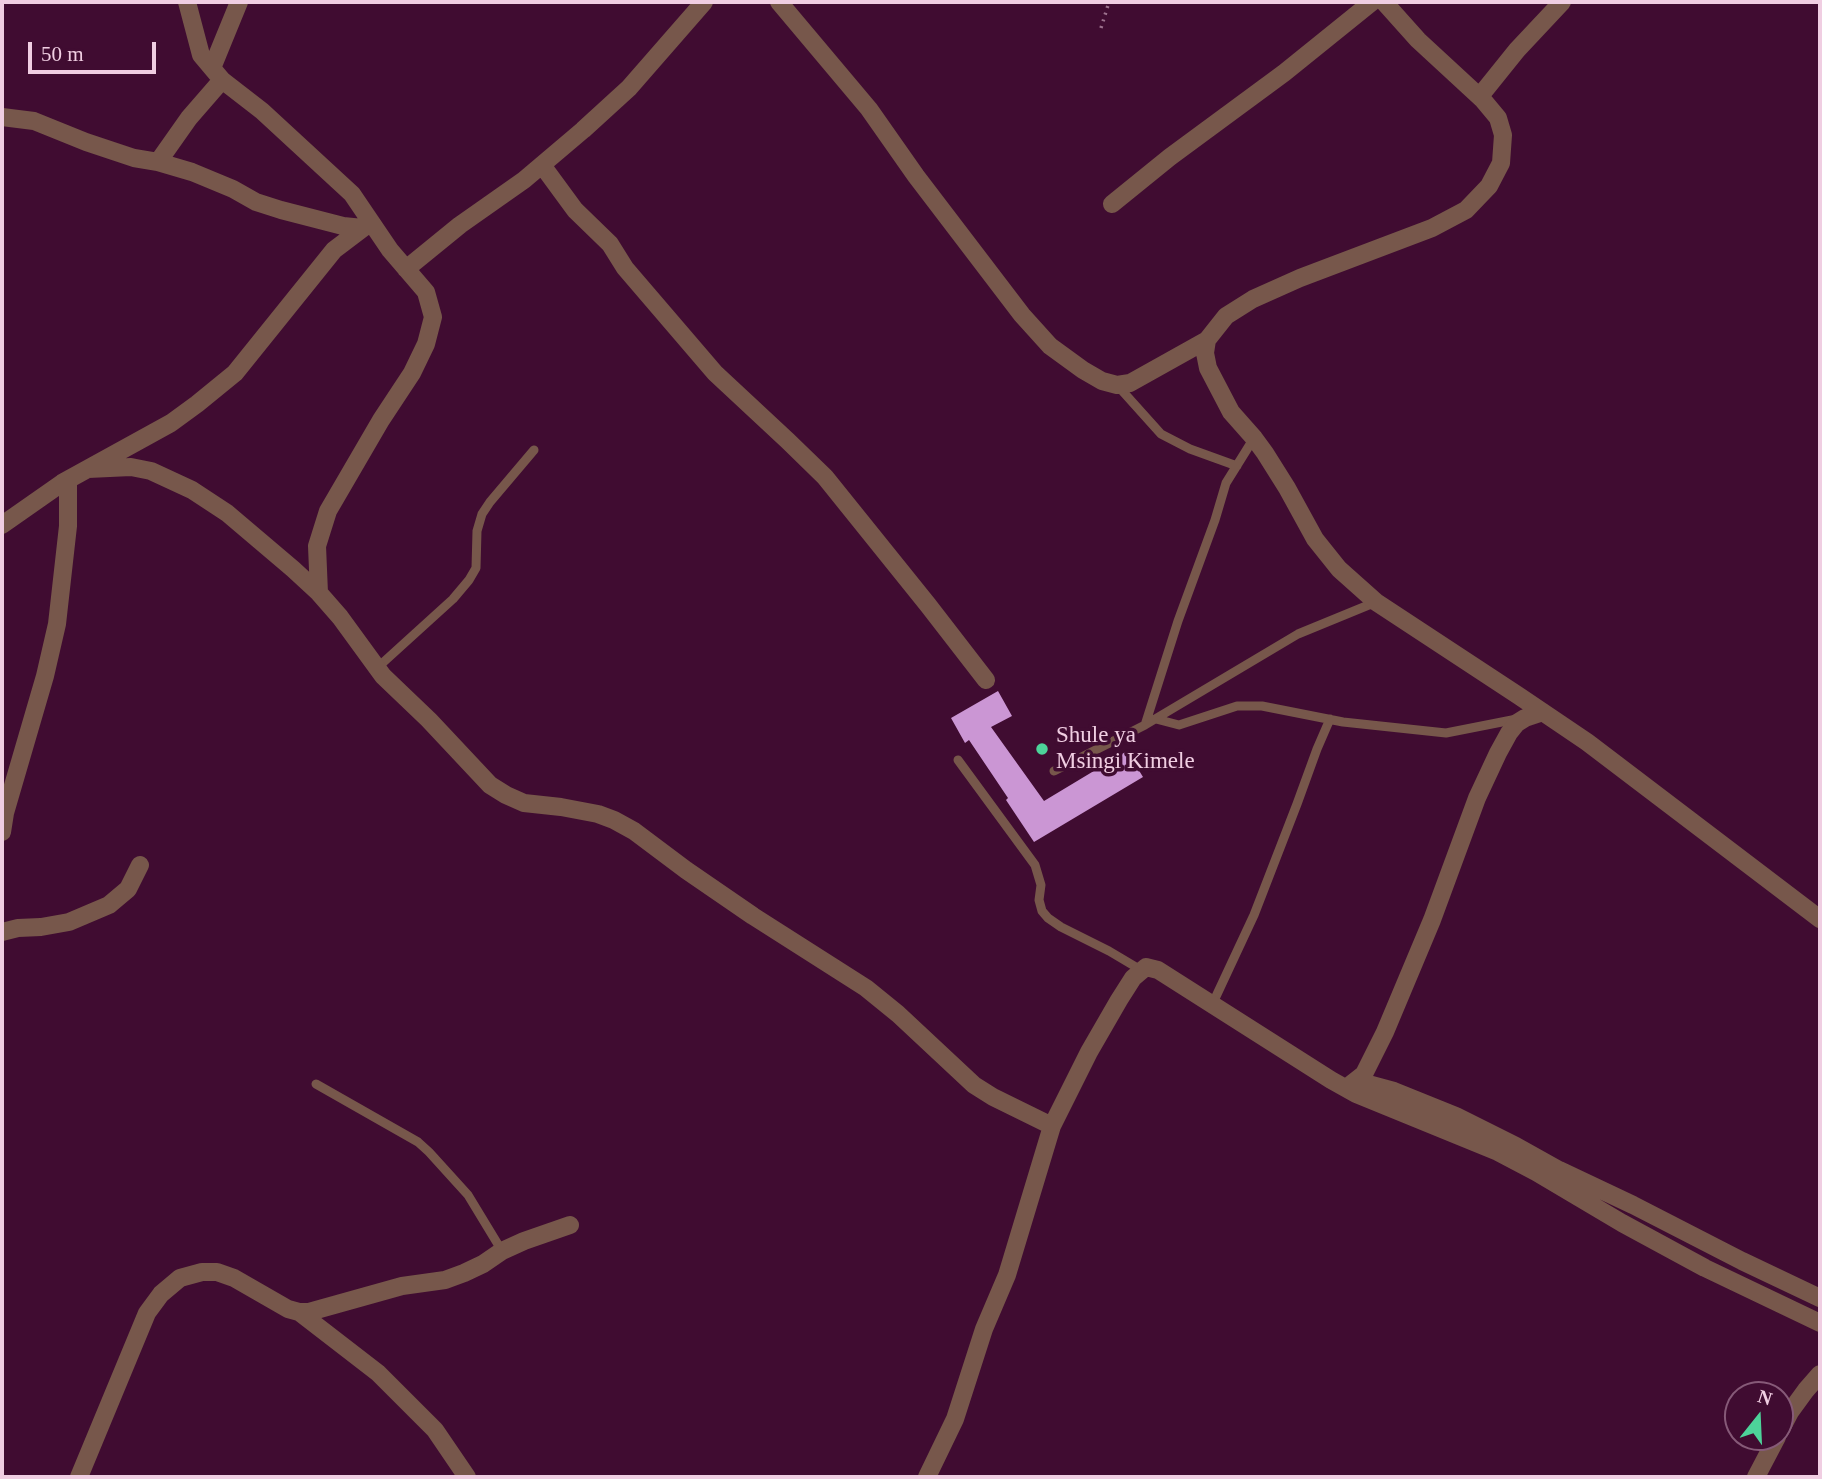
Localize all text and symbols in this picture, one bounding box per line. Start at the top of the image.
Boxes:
scale bar [32,28,159,72]
text: 50 m [41,42,84,66]
place label: Shule ya Msingi Kimele [1056,722,1195,776]
marker: Shule ya Msingi Kimele [1034,741,1050,757]
north arrow [1724,1381,1794,1451]
text: N [1755,1385,1775,1410]

